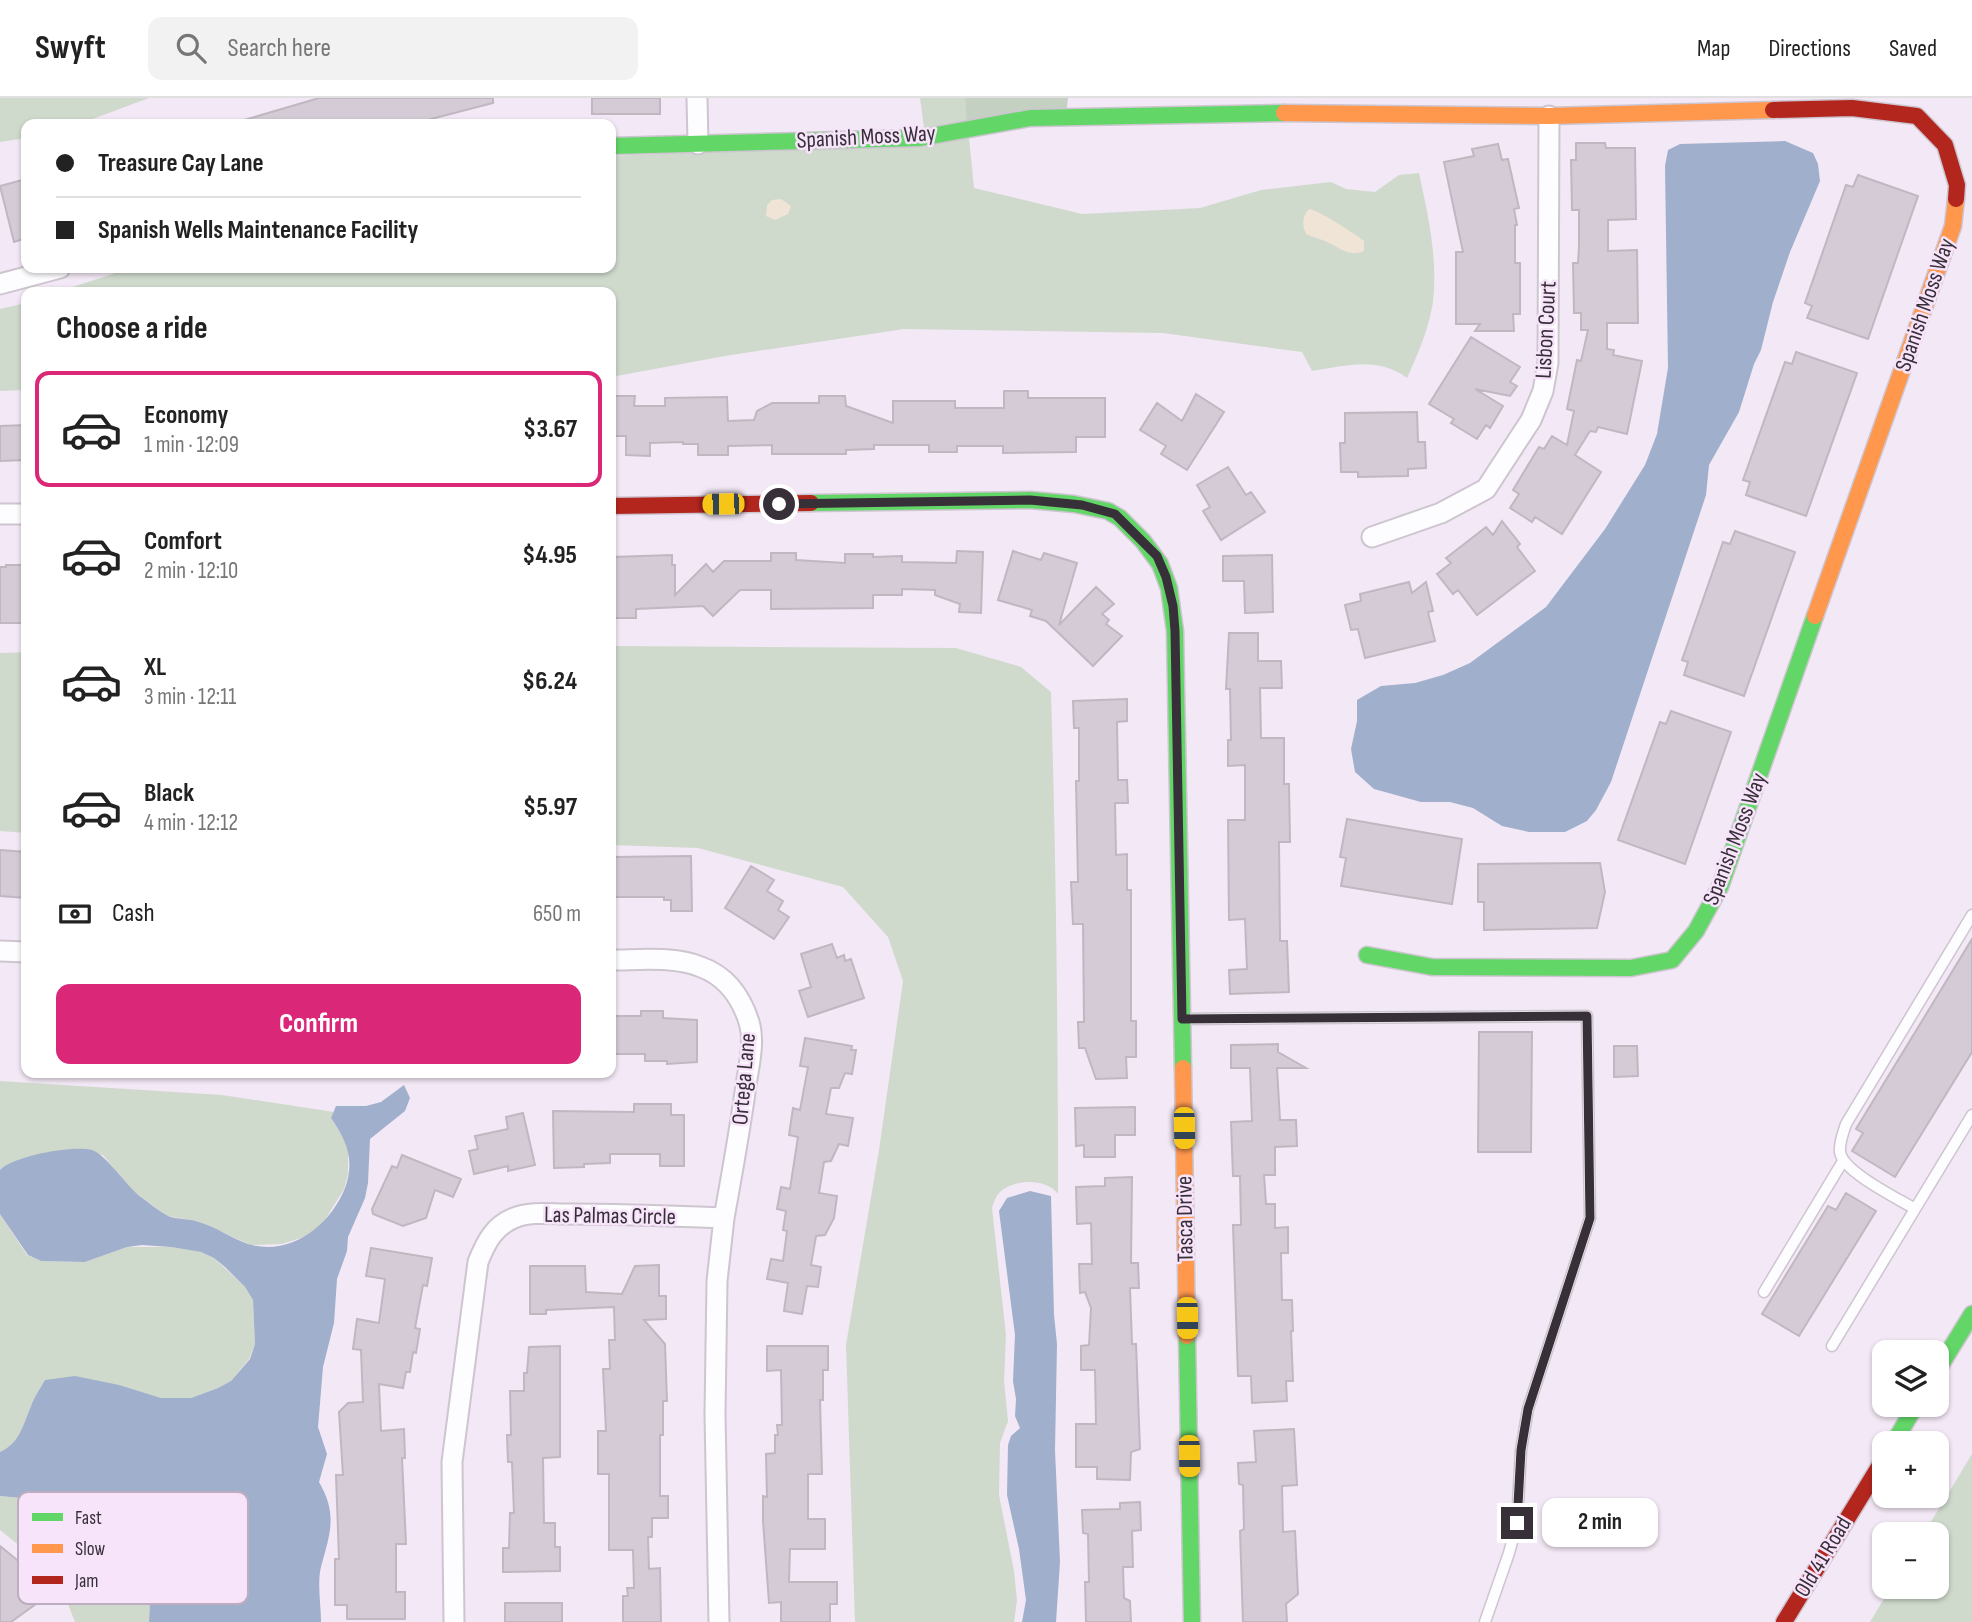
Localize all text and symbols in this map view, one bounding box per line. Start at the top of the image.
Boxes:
search box [148,17,638,80]
text: Swyft [35,28,106,68]
icon: search [172,29,210,67]
text: Search here [228,33,331,64]
text: Map [1697,34,1730,63]
text: Directions [1768,34,1851,63]
text: Saved [1889,34,1937,63]
street label: Spanish Moss Way [796,119,936,155]
text: Treasure Cay Lane [98,148,264,179]
text: Spanish Wells Maintenance Facility [98,215,418,246]
street label: Spanish Moss Way [1889,235,1961,375]
street label: Lisbon Court [1529,281,1563,379]
text: Choose a ride [56,309,208,348]
icon: car [60,398,123,461]
text: Economy [144,400,228,431]
text: $3.67 [523,414,577,445]
text: 1 min · 12:09 [144,431,239,459]
route start [763,488,795,520]
car [702,493,745,515]
icon: car [60,524,123,587]
text: Comfort [144,526,222,557]
text: $4.95 [522,540,577,571]
text: 2 min · 12:10 [144,557,238,585]
icon: car [60,650,123,713]
text: XL [144,652,166,683]
text: $6.24 [522,666,577,697]
text: 3 min · 12:11 [144,683,236,711]
street label: Spanish Moss Way [1697,769,1773,909]
icon: car [60,776,123,839]
text: Black [144,778,194,809]
text: $5.97 [523,792,577,823]
text: 4 min · 12:12 [144,809,238,837]
icon: cash [56,895,94,933]
text: Cash [112,898,155,929]
text: 650 m [533,900,581,928]
button: Confirm [56,984,581,1064]
street label: Ortega Lane [726,1032,762,1126]
car [1174,1107,1195,1149]
street label: Tasca Drive [1170,1176,1200,1262]
street label: Las Palmas Circle [544,1201,676,1231]
car [1177,1297,1198,1339]
map controls [1872,1340,1949,1599]
button: layers [1872,1340,1949,1417]
button: + [1872,1431,1949,1508]
car [1179,1435,1200,1477]
legend [18,1492,248,1604]
callout: 2 min [1542,1498,1657,1548]
text: Fast [75,1507,102,1530]
route end [1501,1507,1533,1539]
text: 2 min [1578,1508,1622,1536]
street label: Old 41 Road [1788,1512,1858,1602]
button: − [1872,1522,1949,1599]
text: Slow [75,1538,105,1561]
text: Jam [74,1570,98,1593]

